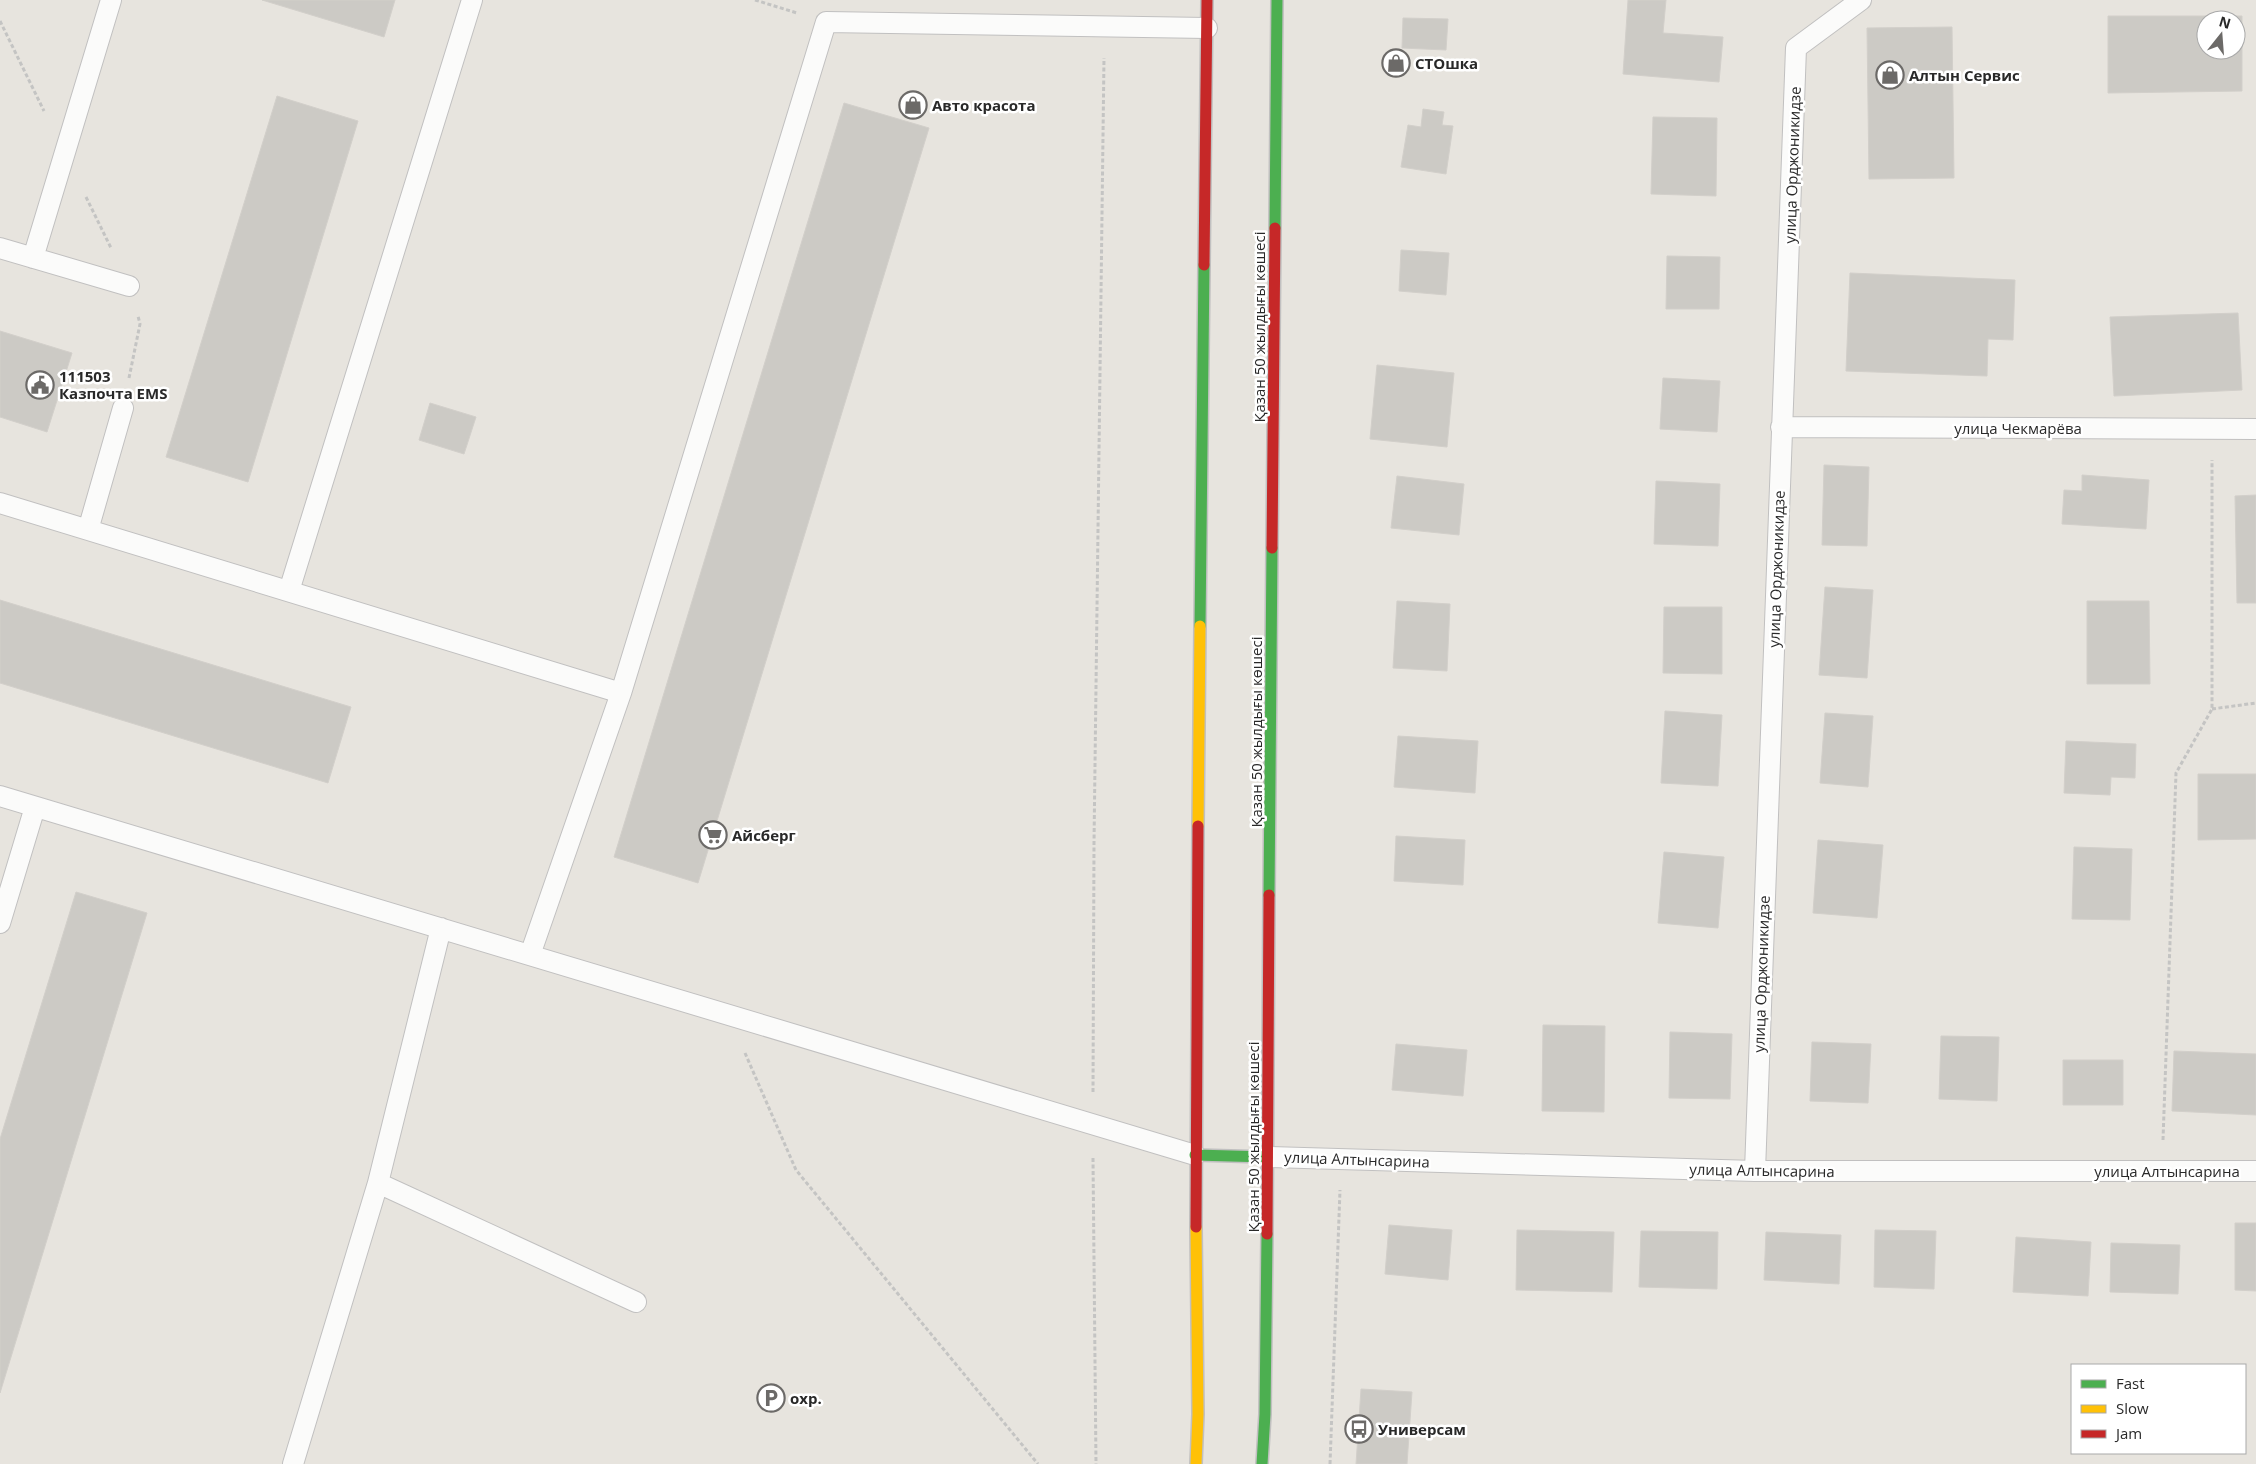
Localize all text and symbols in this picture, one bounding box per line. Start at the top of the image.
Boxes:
north arrow [2196,10,2246,60]
text: N [2217,11,2233,33]
shop icon: СТОшка [1381,48,1411,78]
place label: СТОшка [1415,53,1478,73]
shop icon: Алтын Сервис [1875,60,1905,90]
place label: Алтын Сервис [1909,65,2020,85]
street label: улица Орджоникидзе [1779,86,1805,244]
shop icon: Авто красота [898,90,928,120]
place label: Авто красота [932,95,1035,115]
street label: Қазан 50 жылдығы көшесі [1249,232,1269,422]
place label: 111503 Казпочта EMS [59,366,167,403]
public building icon: 111503 Казпочта EMS [25,370,55,400]
street label: улица Чекмарёва [1954,418,2082,438]
street label: улица Орджоникидзе [1763,490,1789,648]
street label: Қазан 50 жылдығы көшесі [1246,637,1266,827]
supermarket icon: Айсберг [698,820,728,850]
place label: Айсберг [732,825,796,845]
street label: улица Орджоникидзе [1748,895,1774,1053]
street label: Қазан 50 жылдығы көшесі [1243,1042,1263,1232]
street label: улица Алтынсарина [1284,1146,1430,1172]
street label: улица Алтынсарина [1689,1159,1835,1181]
street label: улица Алтынсарина [2094,1161,2240,1181]
legend [2071,1364,2246,1454]
text: Fast [2116,1373,2145,1393]
parking icon: охр. [756,1383,786,1413]
place label: охр. [790,1388,822,1408]
text: Slow [2116,1398,2149,1418]
bus stop icon: Универсам [1344,1414,1374,1444]
place label: Универсам [1378,1419,1466,1439]
text: Jam [2114,1423,2142,1443]

